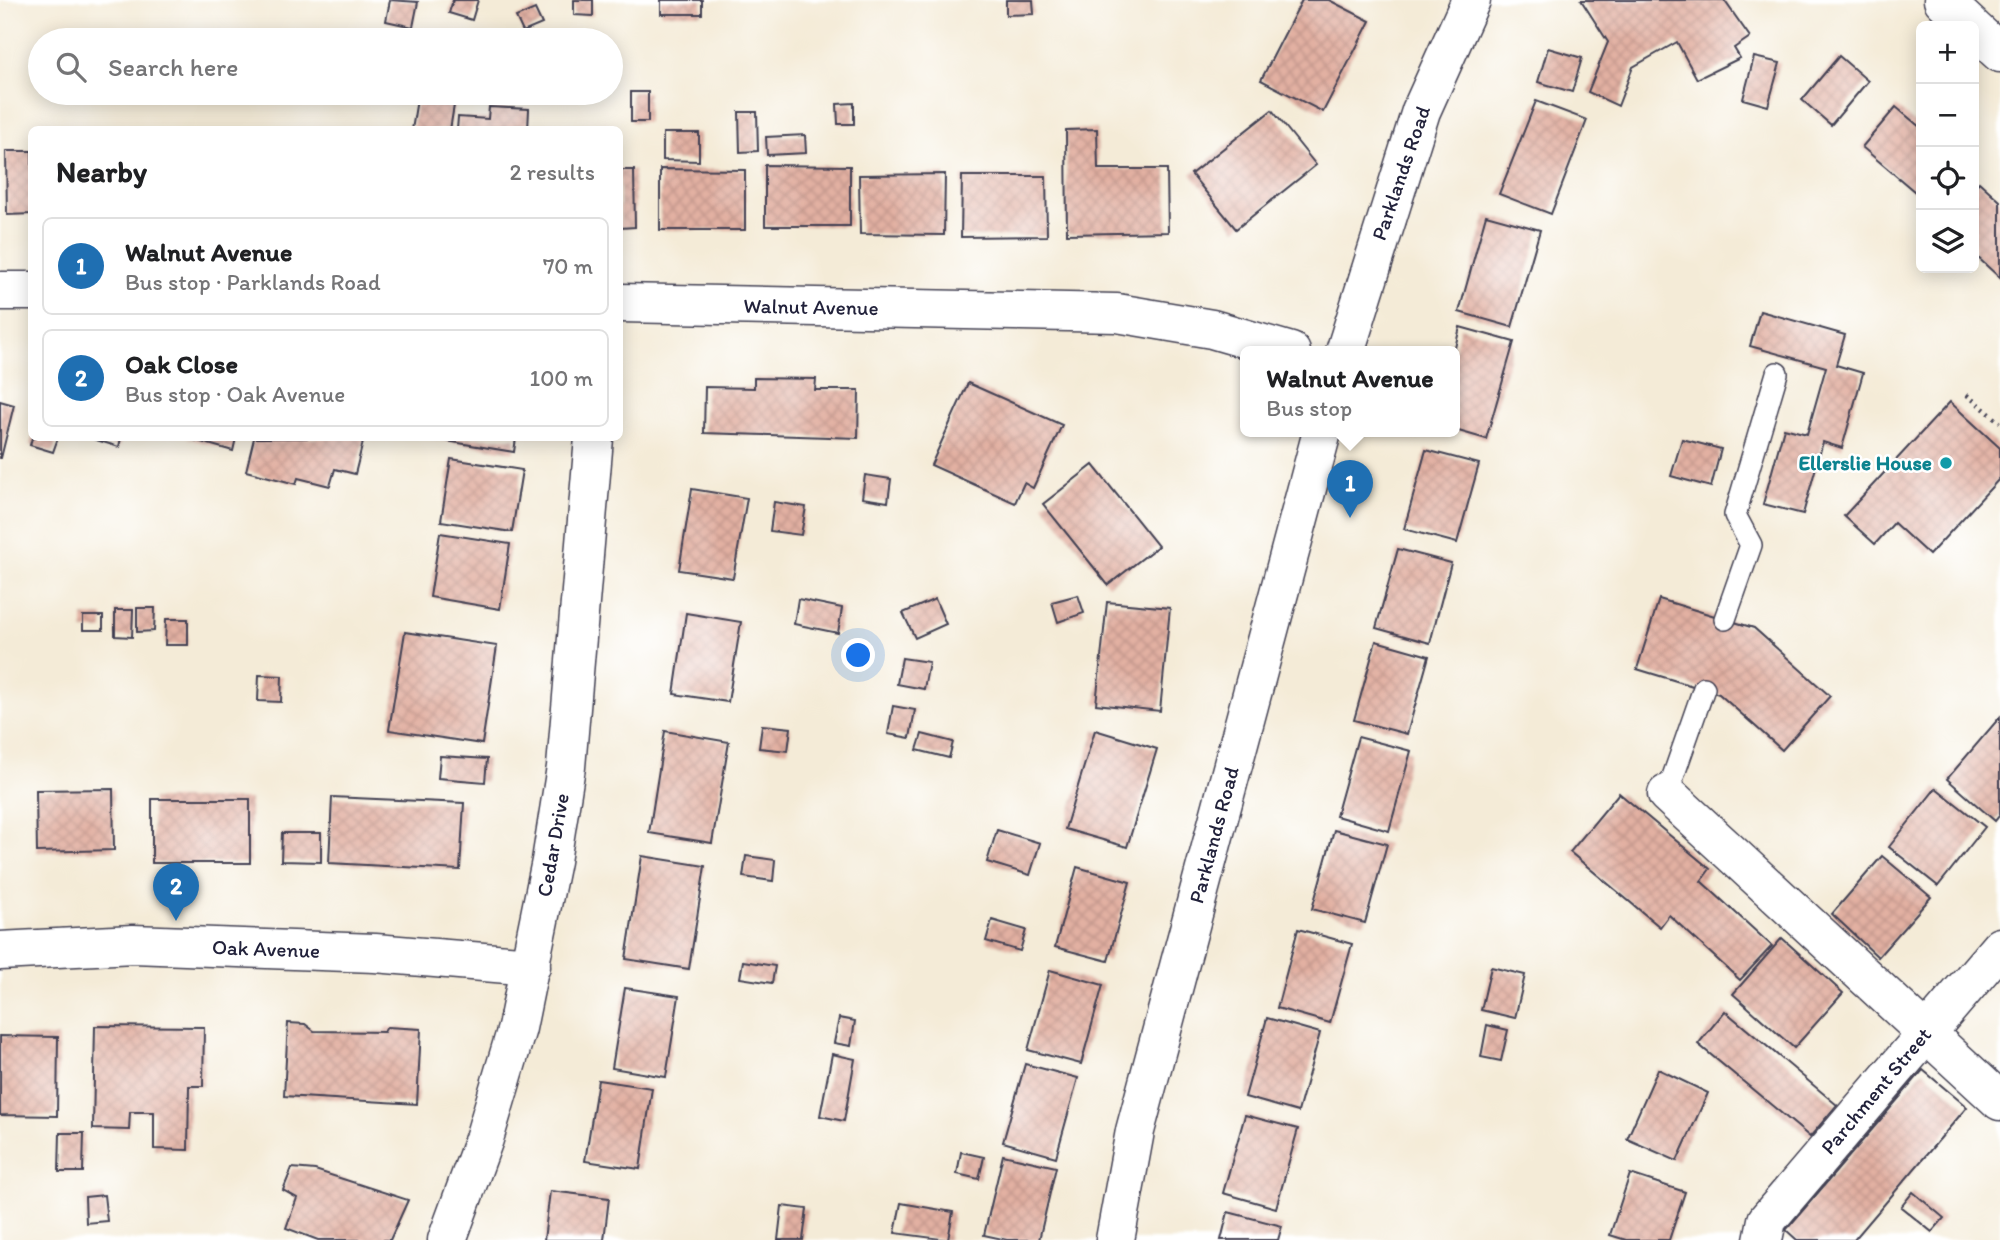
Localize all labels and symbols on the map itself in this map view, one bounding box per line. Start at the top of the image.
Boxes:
street label: Parklands Road [1366,102,1435,243]
street label: Walnut Avenue [743,293,879,320]
place label: Ellerslie House [1798,450,1932,475]
marker: Ellerslie House [1938,455,1954,471]
pin: 1 [1327,460,1373,518]
your location [841,638,875,672]
street label: Parklands Road [1183,763,1244,906]
street label: Cedar Drive [531,791,574,899]
pin: 2 [153,863,199,921]
street label: Oak Avenue [211,934,321,963]
street label: Parchment Street [1815,1022,1936,1159]

